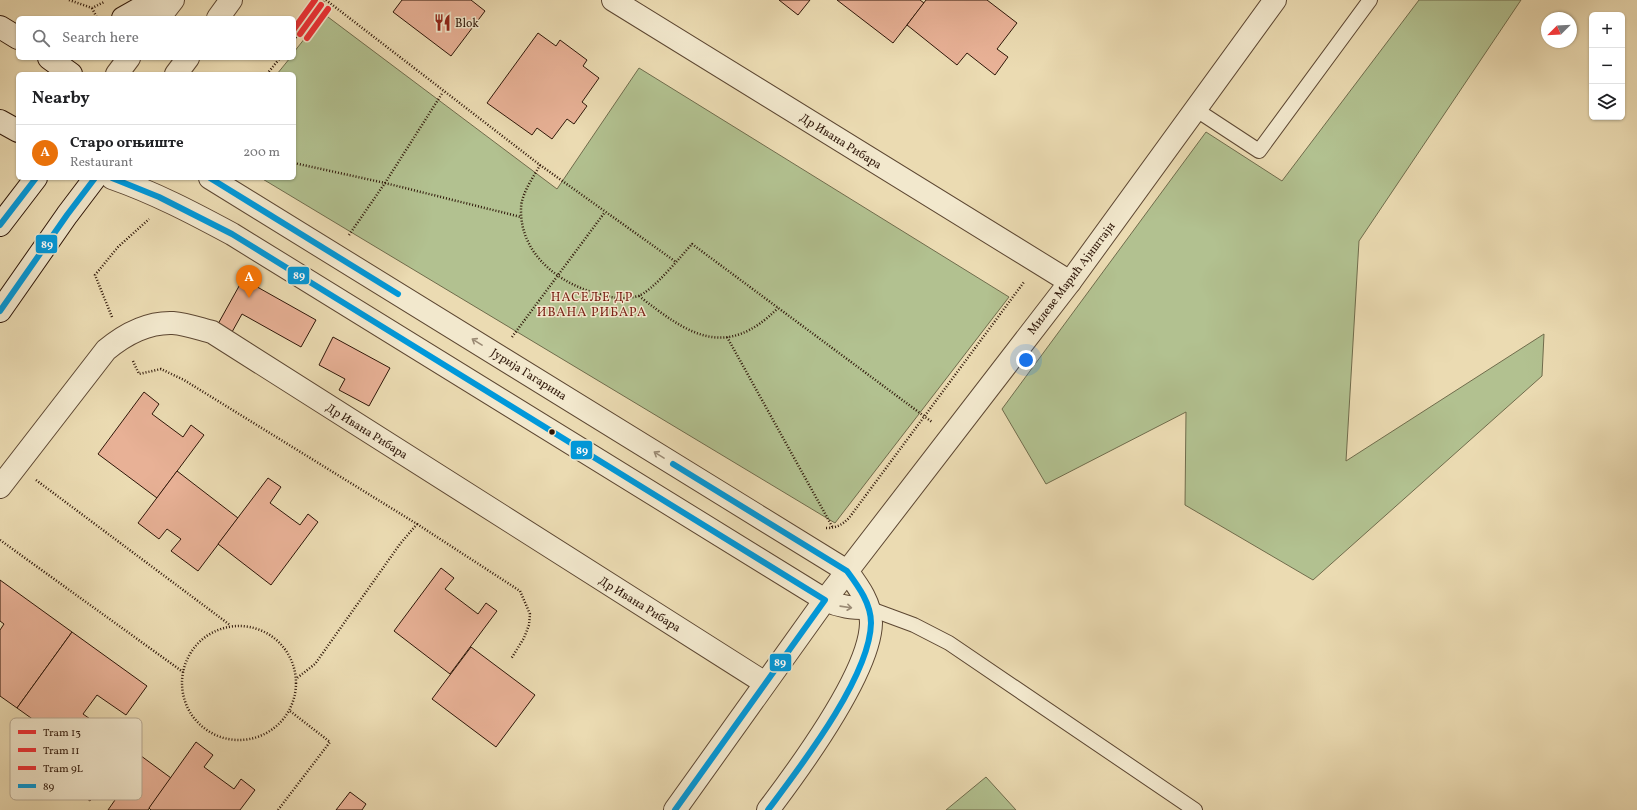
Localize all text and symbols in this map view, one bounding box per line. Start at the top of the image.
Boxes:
north arrow [1541,12,1577,48]
map controls [1589,12,1625,120]
button: + [1589,12,1625,48]
restaurant icon: Blok [432,13,452,33]
search box [16,16,296,60]
place label: Blok [455,16,479,32]
icon: search [30,27,52,49]
text: Search here [62,28,139,49]
button: − [1589,48,1625,84]
button: layers [1589,84,1625,120]
text: Nearby [32,87,90,110]
street label: Др Ивана Рибара [796,110,885,174]
text: Старо огњиште [70,133,184,154]
text: A [40,144,50,162]
text: 200 m [243,144,280,162]
text: Restaurant [70,154,133,172]
street label: Милеве Марић Ајнштајн [1024,219,1119,338]
line badge: 89 [35,234,58,254]
text: 89 [41,238,53,253]
pin: A [236,265,262,298]
line badge: 89 [287,266,310,285]
text: 89 [293,269,305,284]
district label: НАСЕЉЕ ДР ИВАНА РИБАРА [537,289,647,322]
one-way arrow [471,338,483,346]
street label: Јурија Гагарина [487,345,569,405]
your location [1016,350,1036,370]
street label: Др Ивана Рибара [322,400,411,464]
unlabelled marker [547,427,557,437]
line badge: 89 [570,440,593,460]
text: 89 [576,444,588,459]
one-way arrow [653,450,665,458]
street label: Др Ивана Рибара [595,573,684,637]
one-way arrow [839,603,852,611]
line badge: 89 [769,653,792,672]
text: 89 [774,656,786,671]
legend [10,718,142,800]
text: Tram 13 [43,726,81,741]
text: Tram 11 [43,744,80,759]
text: Tram 9L [43,762,83,777]
text: 89 [43,780,55,795]

